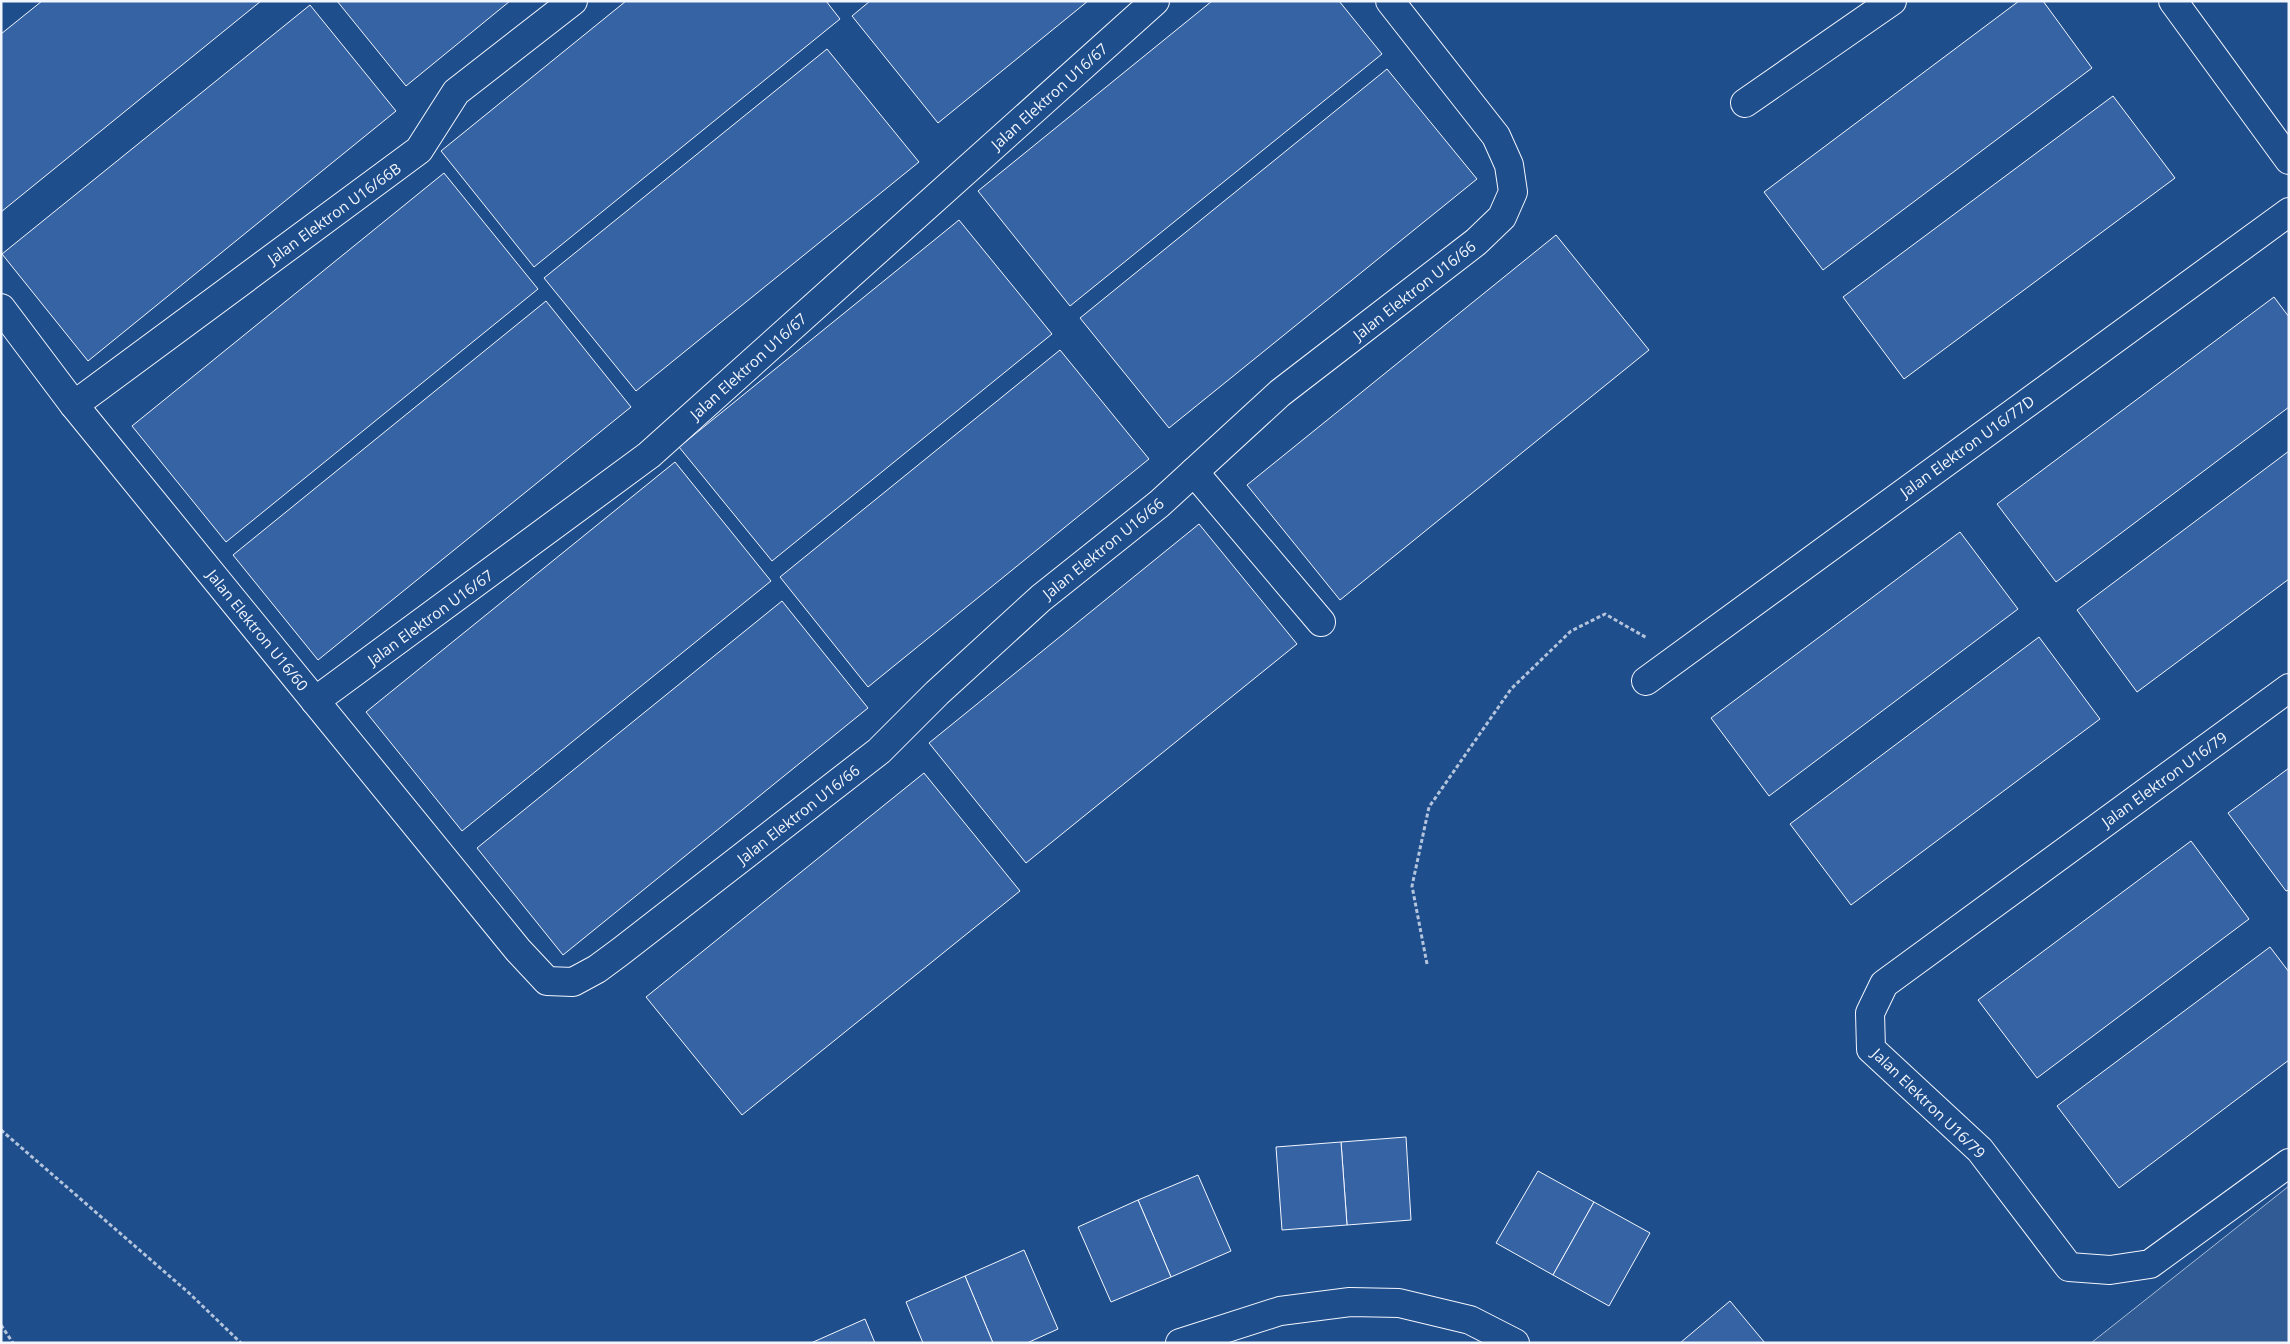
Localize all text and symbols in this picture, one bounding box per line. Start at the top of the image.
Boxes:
street label: Jalan Elektron U16/67 [985,38,1112,155]
street label: Jalan Elektron U16/66B [262,158,405,269]
street label: Jalan Elektron U16/66 [1347,236,1479,345]
street label: Jalan Elektron U16/67 [684,308,811,425]
street label: Jalan Elektron U16/77D [1894,391,2038,503]
street label: Jalan Elektron U16/66 [1037,493,1168,604]
street label: Jalan Elektron U16/60 [202,564,313,695]
street label: Jalan Elektron U16/67 [362,565,497,670]
street label: Jalan Elektron U16/79 [2096,727,2231,832]
street label: Jalan Elektron U16/66 [731,760,863,869]
street label: Jalan Elektron U16/79 [1867,1042,1990,1162]

